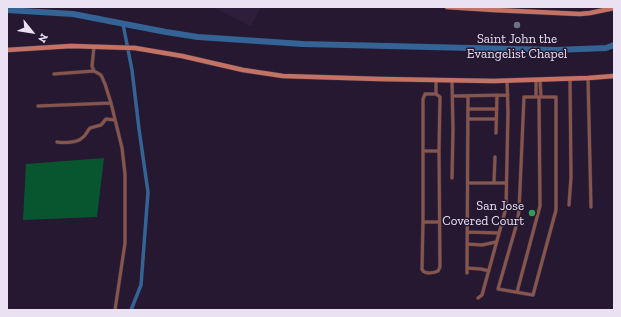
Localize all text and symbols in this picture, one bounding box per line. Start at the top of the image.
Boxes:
north arrow [12,12,52,52]
marker: Saint John the Evangelist Chapel [512,20,522,30]
text: N [35,31,51,45]
place label: Saint John the Evangelist Chapel [467,31,567,62]
place label: San Jose Covered Court [442,198,524,229]
marker: San Jose Covered Court [527,208,537,218]

